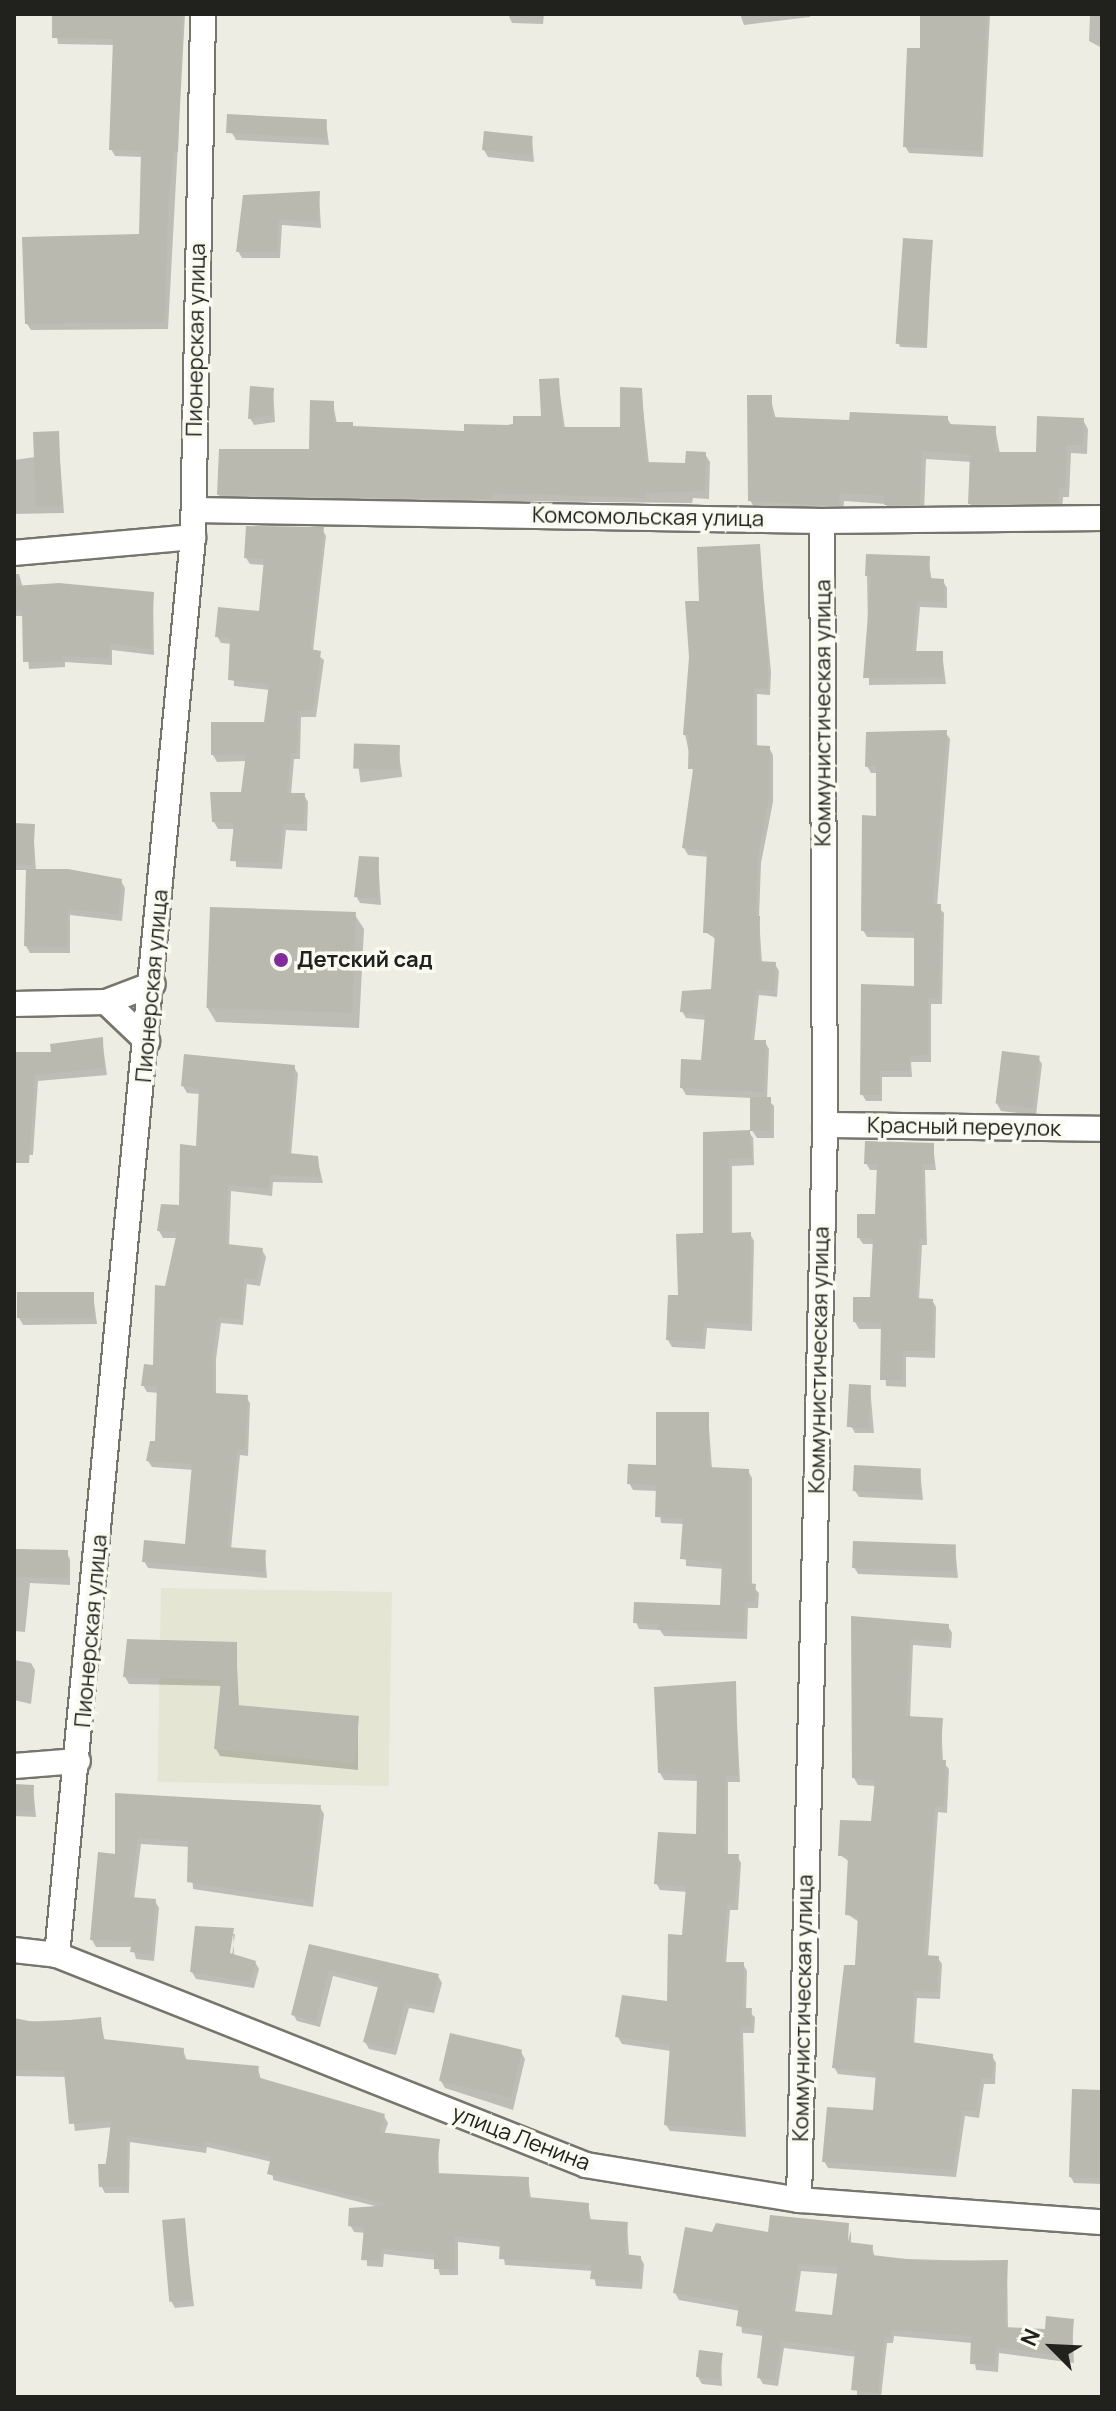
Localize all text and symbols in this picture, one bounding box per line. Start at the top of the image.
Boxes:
street label: Пионерская улица [181,243,211,437]
street label: Комсомольская улица [532,502,764,532]
street label: Коммунистическая улица [810,579,836,847]
street label: Пионерская улица [130,888,174,1084]
place label: Детский сад [297,947,433,973]
marker: Детский сад [272,951,290,969]
street label: Красный переулок [867,1112,1061,1142]
street label: Коммунистическая улица [803,1226,835,1494]
street label: Пионерская улица [69,1533,113,1729]
street label: Коммунистическая улица [787,1874,819,2142]
street label: улица Ленина [448,2100,594,2176]
north arrow [1012,2307,1092,2387]
text: N [1013,2324,1047,2351]

